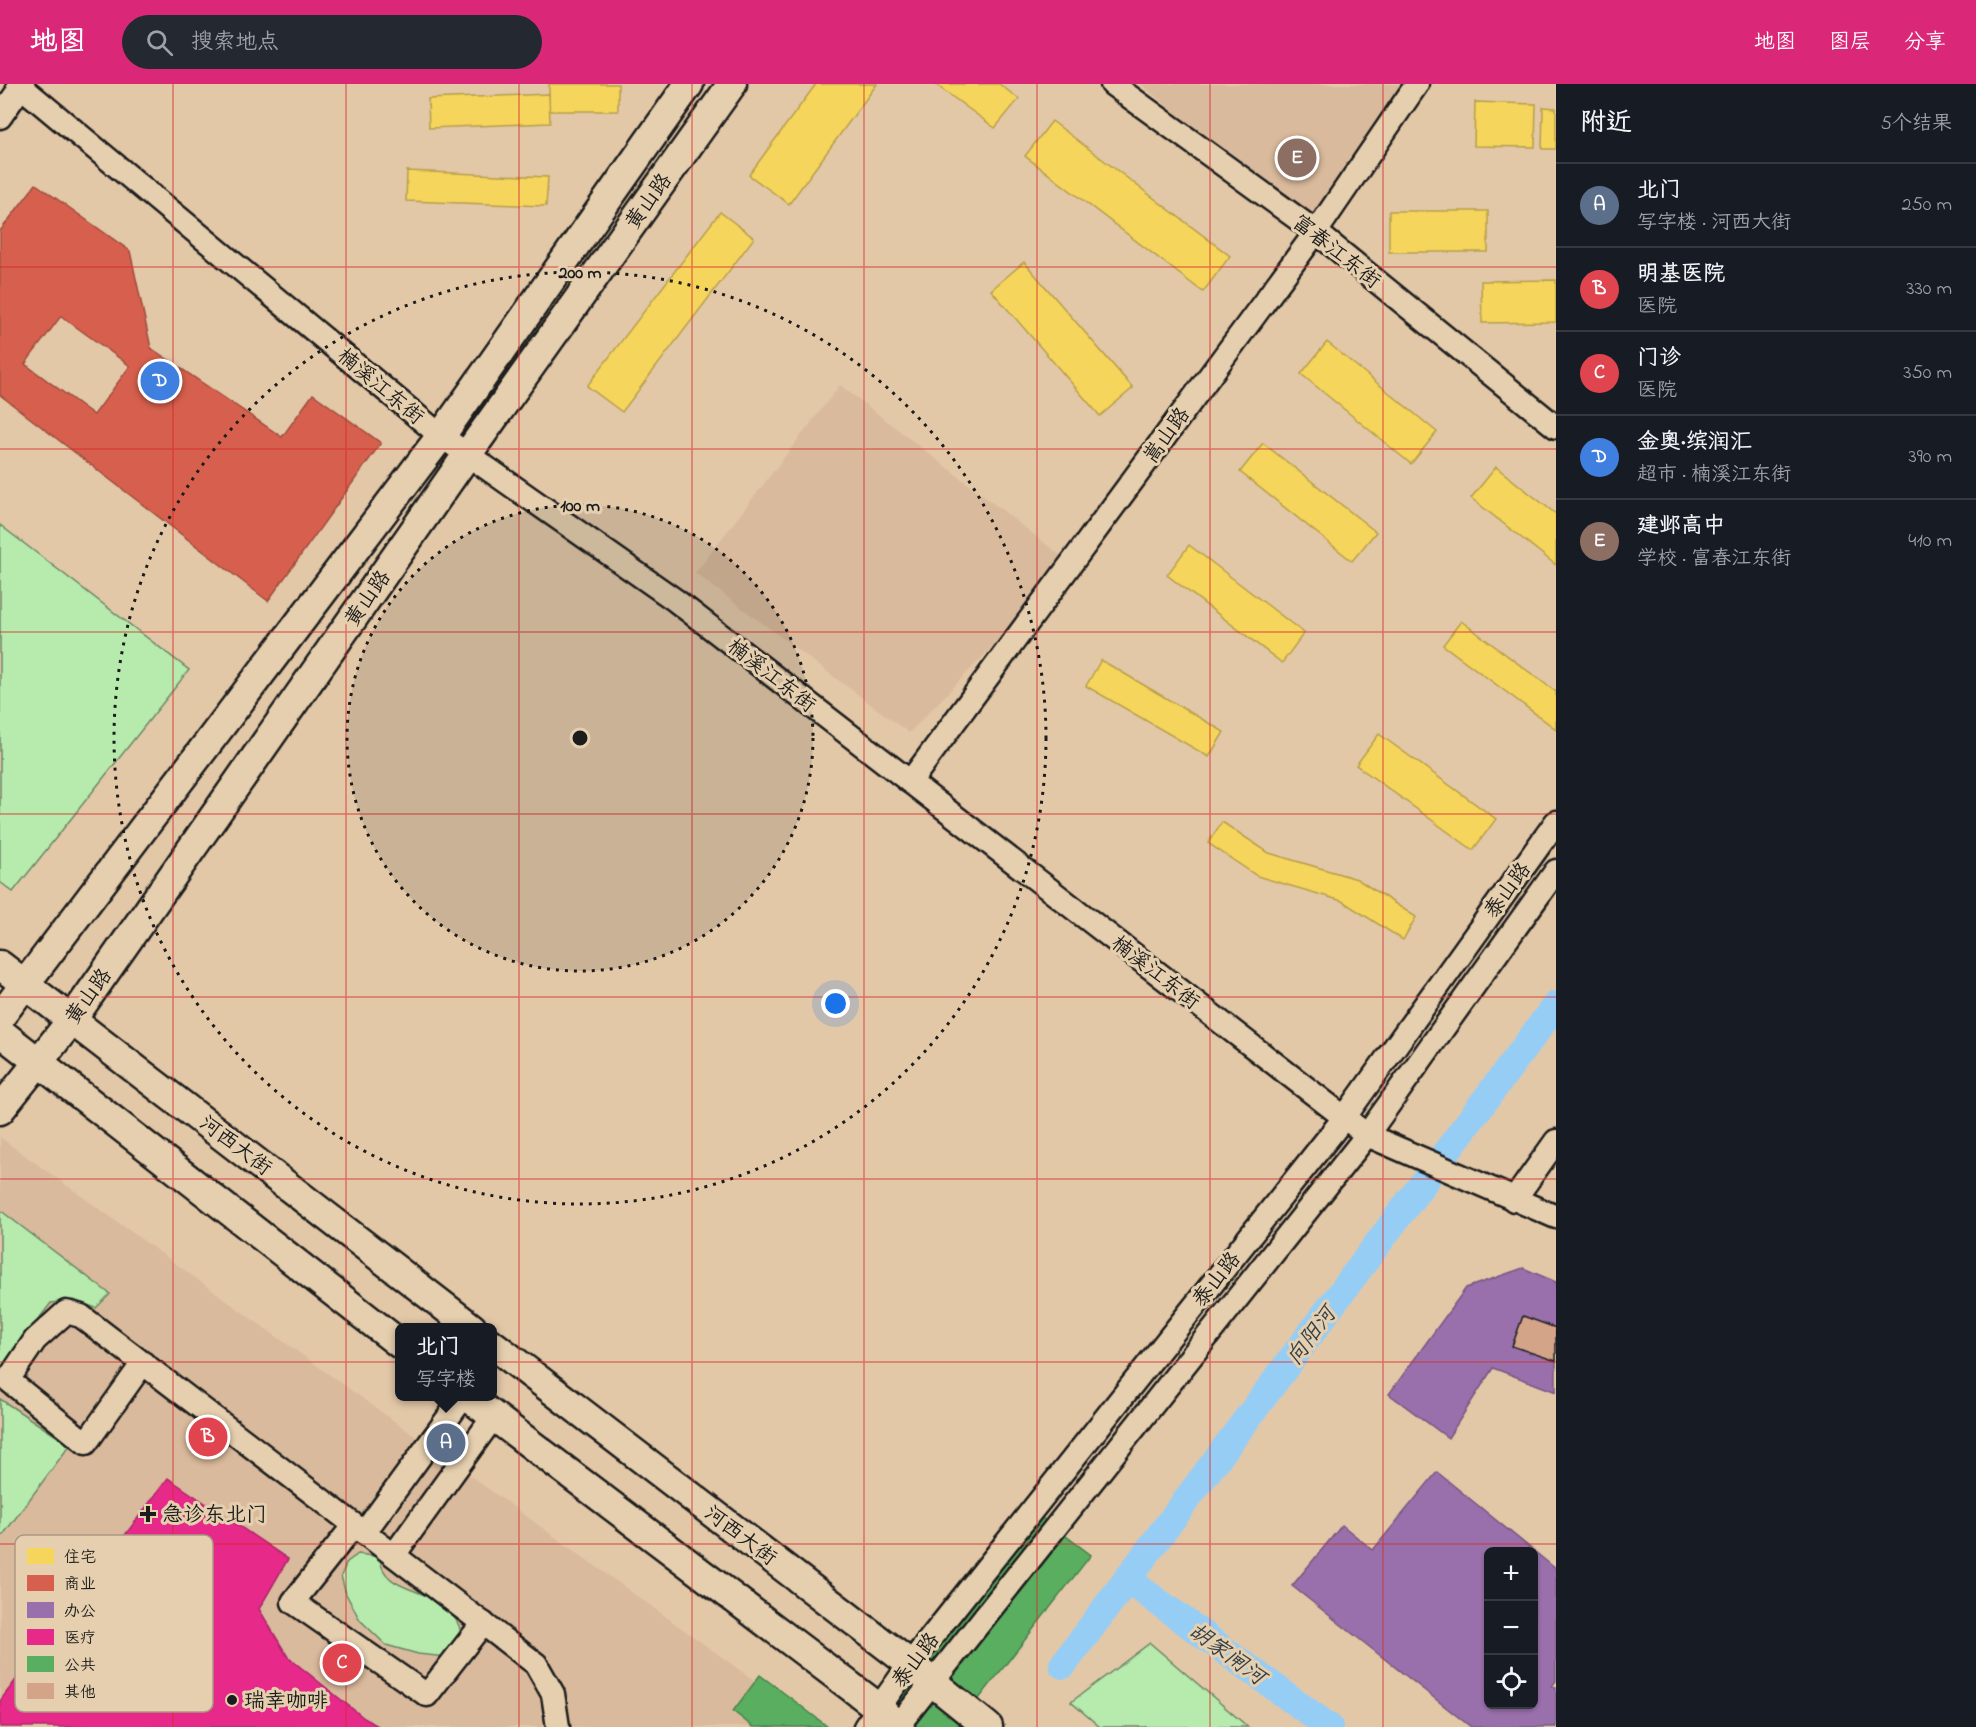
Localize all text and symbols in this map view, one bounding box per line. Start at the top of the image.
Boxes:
search box [122,15,542,69]
text: 地图 [30,23,86,64]
icon: search [143,26,176,59]
text: 搜索地点 [191,27,279,59]
text: 地图 [1754,28,1796,58]
text: 图层 [1829,28,1871,58]
text: 分享 [1904,28,1946,58]
text: 附近 [1580,105,1632,143]
text: 5个结果 [1881,110,1952,139]
pin: E [1278,136,1316,181]
street label: 黄山路 [619,168,680,236]
text: 北门 [1637,175,1681,207]
text: A [1593,191,1606,220]
text: 250 m [1901,191,1952,220]
street label: 富春江东街 [1285,208,1386,297]
text: 写字楼 · 河西大街 [1637,209,1791,238]
text: 明基医院 [1637,259,1725,291]
text: 200 m [558,261,602,287]
text: B [1593,275,1606,304]
text: 330 m [1906,275,1952,304]
text: 医院 [1637,293,1677,322]
street label: 楠溪江东街 [330,342,430,433]
text: 门诊 [1637,343,1681,375]
pin: D [140,358,180,404]
text: C [1594,359,1605,388]
text: 350 m [1903,359,1952,388]
text: 医院 [1637,377,1677,406]
street label: 嵩山路 [1137,402,1198,470]
text: 金奥·缤润汇 [1637,427,1752,459]
text: D [1592,443,1607,472]
text: 390 m [1909,443,1952,472]
text: 超市 · 楠溪江东街 [1637,461,1791,490]
text: 100 m [560,494,600,520]
text: 建邺高中 [1637,511,1725,543]
text: E [1593,527,1606,556]
text: 410 m [1908,527,1952,556]
text: 学校 · 富春江东街 [1637,545,1791,574]
street label: 黄山路 [338,565,399,634]
street label: 楠溪江东街 [720,632,821,721]
centre of rings [570,728,590,748]
street label: 泰山路 [1478,857,1539,925]
street label: 楠溪江东街 [1104,929,1205,1018]
street label: 黄山路 [59,963,120,1031]
your location [821,989,850,1018]
street label: 河西大街 [192,1109,277,1184]
street label: 泰山路 [1186,1246,1249,1314]
water label: 向阳河 [1280,1298,1347,1373]
popup [395,1323,497,1401]
text: 北门 [416,1332,460,1364]
text: 写字楼 [416,1366,476,1395]
pin: B [188,1414,228,1460]
pin: A [426,1420,466,1466]
street label: 河西大街 [697,1499,782,1574]
place label: 急诊东北门 [162,1501,267,1531]
marker: 急诊东北门 [139,1505,157,1523]
legend [15,1535,213,1712]
text: 住宅 [64,1546,96,1570]
map controls [1484,1547,1538,1709]
button: + [1484,1547,1538,1601]
text: 商业 [64,1573,96,1597]
text: 办公 [64,1600,96,1624]
button: − [1484,1601,1538,1655]
water label: 胡家闸河 [1181,1617,1274,1696]
text: 医疗 [64,1627,96,1651]
street label: 泰山路 [886,1627,948,1695]
pin: C [322,1640,362,1686]
text: 公共 [64,1654,96,1678]
button: locate [1484,1655,1538,1709]
text: 其他 [64,1681,96,1705]
place label: 瑞幸咖啡 [244,1687,328,1717]
marker: 瑞幸咖啡 [225,1693,239,1707]

